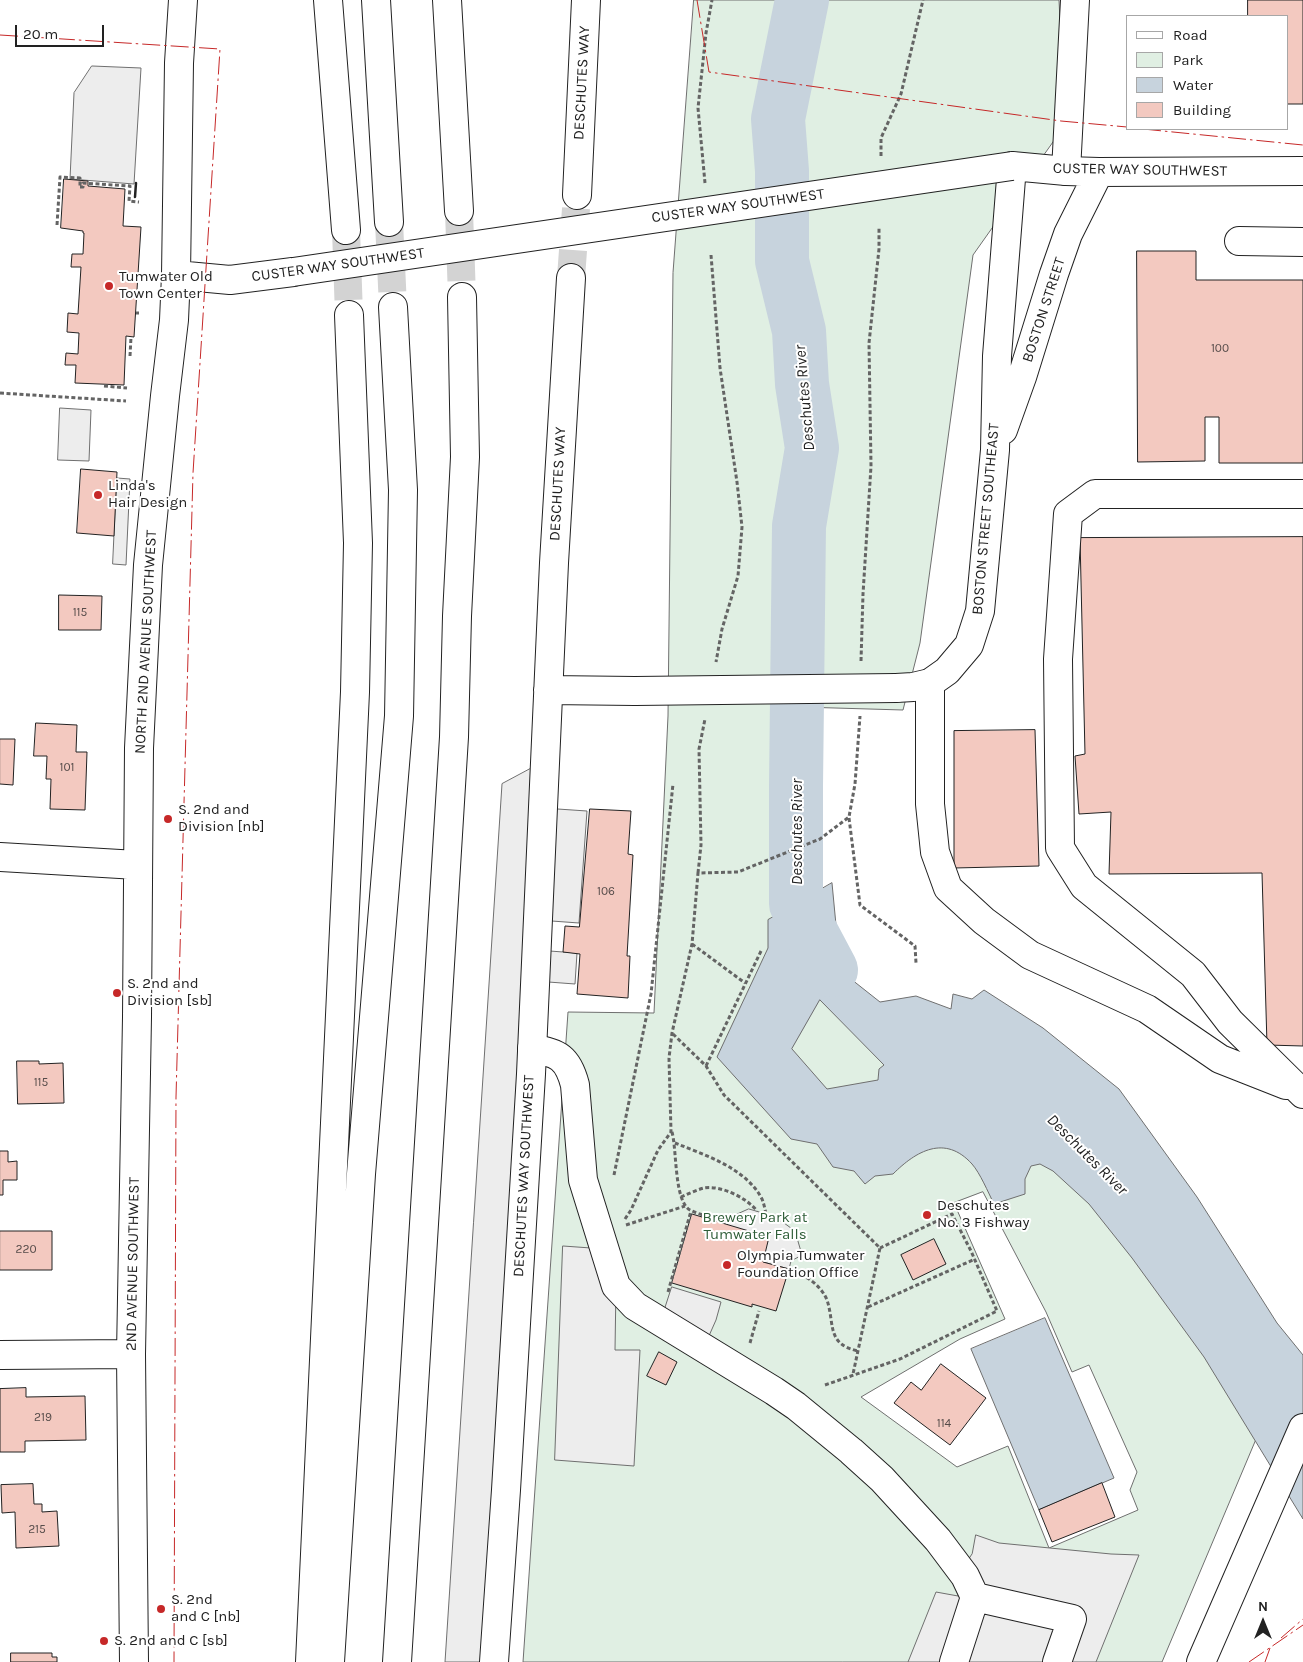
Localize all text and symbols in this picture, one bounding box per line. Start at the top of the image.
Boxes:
scale bar [18,15,106,47]
legend [1126,15,1288,130]
text: 20 m [23,25,58,43]
street label: DESCHUTES WAY [570,25,594,141]
text: Road [1173,26,1208,44]
text: Park [1173,51,1203,69]
text: Water [1173,76,1213,94]
text: Building [1173,101,1231,119]
street label: CUSTER WAY SOUTHWEST [1053,159,1227,181]
street label: CUSTER WAY SOUTHWEST [651,185,825,227]
street label: CUSTER WAY SOUTHWEST [251,244,425,286]
street label: BOSTON STREET [1019,255,1069,365]
place label: Tumwater Old Town Center [119,268,213,303]
marker: Tumwater Old Town Center [103,280,115,292]
house number: 100 [1211,342,1229,356]
water label: Deschutes River [791,344,819,452]
street label: BOSTON STREET SOUTHEAST [969,422,1003,616]
street label: DESCHUTES WAY [546,426,570,542]
place label: Linda's Hair Design [108,477,187,512]
marker: Linda's Hair Design [92,489,104,501]
street label: NORTH 2ND AVENUE SOUTHWEST [131,530,161,754]
house number: 115 [73,606,87,620]
house number: 101 [59,761,75,775]
water label: Deschutes River [787,779,807,885]
place label: S. 2nd and Division [nb] [178,801,264,836]
marker: S. 2nd and Division [nb] [162,813,174,825]
house number: 106 [597,885,615,899]
place label: S. 2nd and Division [sb] [127,975,212,1010]
marker: S. 2nd and Division [sb] [111,987,123,999]
street label: DESCHUTES WAY SOUTHWEST [510,1074,538,1278]
house number: 115 [34,1076,48,1090]
water label: Deschutes River [1043,1111,1131,1199]
street label: 2ND AVENUE SOUTHWEST [122,1177,144,1351]
place label: Deschutes No. 3 Fishway [937,1197,1029,1232]
park label: Brewery Park at Tumwater Falls [703,1209,807,1244]
marker: Deschutes No. 3 Fishway [921,1209,933,1221]
house number: 220 [15,1243,37,1257]
place label: Olympia Tumwater Foundation Office [737,1247,864,1282]
marker: Olympia Tumwater Foundation Office [721,1259,733,1271]
house number: 219 [34,1411,52,1425]
house number: 114 [937,1417,951,1431]
house number: 215 [28,1523,46,1537]
place label: S. 2nd and C [nb] [171,1591,240,1626]
north arrow [1238,1597,1288,1647]
text: N [1258,1598,1268,1615]
marker: S. 2nd and C [nb] [155,1603,167,1615]
place label: S. 2nd and C [sb] [114,1632,228,1650]
marker: S. 2nd and C [sb] [98,1635,110,1647]

